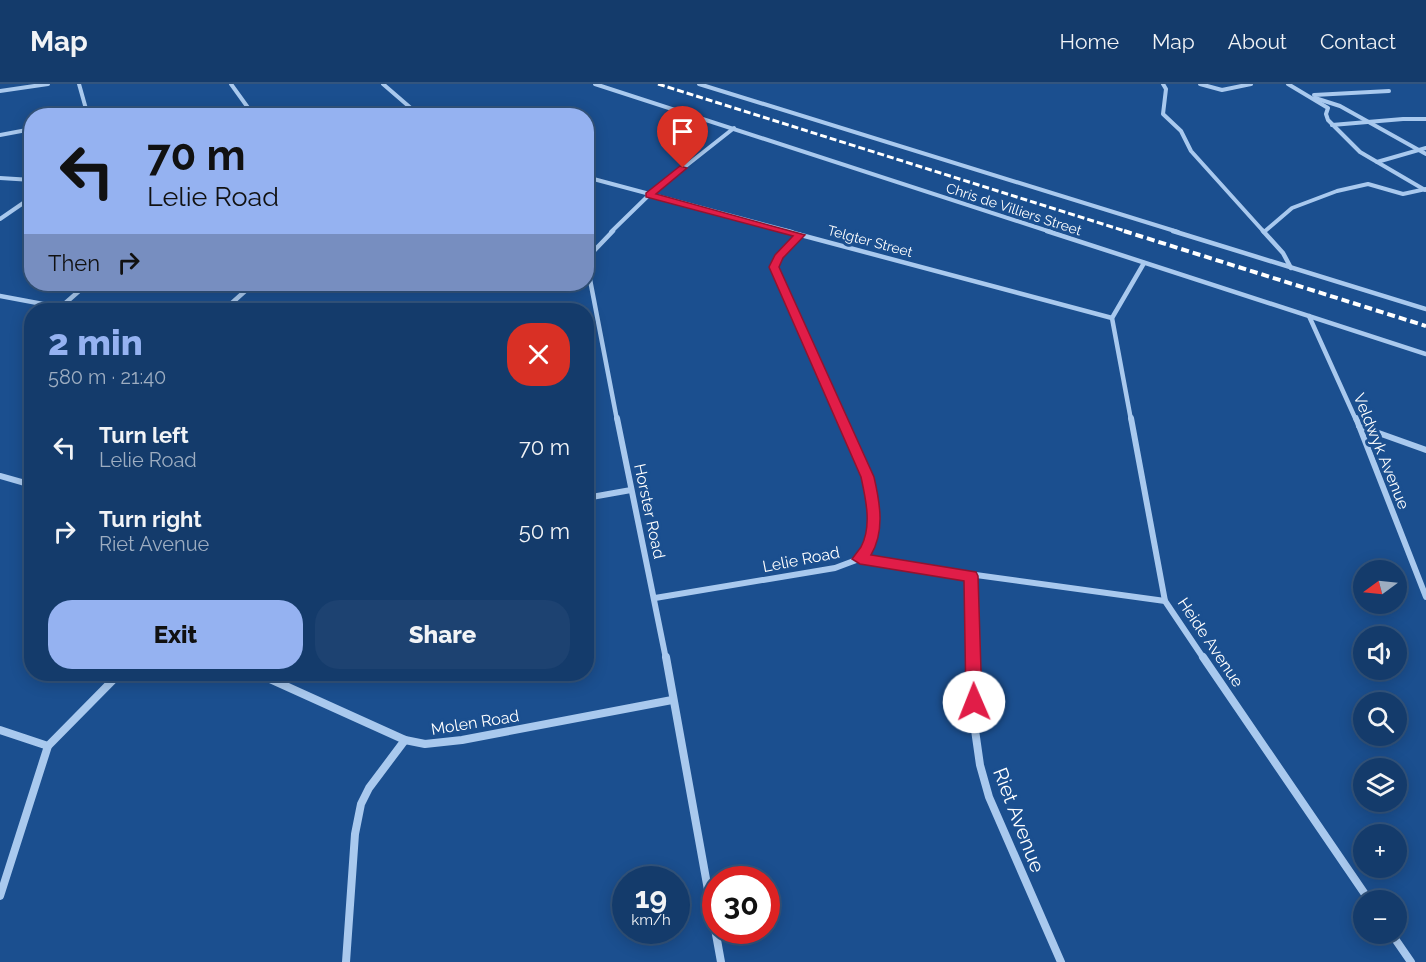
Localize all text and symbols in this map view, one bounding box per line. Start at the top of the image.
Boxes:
text: Map [30,25,88,58]
text: Home [1060,29,1119,54]
text: Map [1152,29,1195,54]
text: About [1228,29,1287,54]
text: Contact [1320,29,1396,54]
pin [657,106,708,168]
icon: arrive [666,115,699,148]
text: 70 m [147,131,246,180]
icon: left [48,132,126,210]
street label: Chris de Villiers Street [944,180,1084,239]
text: Lelie Road [147,181,279,212]
street label: Telgter Street [826,222,915,260]
icon: right [112,246,145,279]
text: Then [48,250,100,276]
text: 2 min [48,321,143,363]
button: close [507,323,570,386]
text: 580 m · 21:40 [48,365,166,389]
street label: Veldwyk Avenue [1350,390,1413,512]
text: Turn left [99,422,189,448]
icon: left [48,431,81,464]
text: 70 m [519,434,570,460]
text: Lelie Road [99,448,197,472]
street label: Horster Road [630,462,669,560]
text: Turn right [99,506,202,532]
icon: right [48,515,81,548]
text: 50 m [519,518,570,544]
text: Riet Avenue [99,532,209,556]
street label: Lelie Road [761,543,841,576]
north arrow [1353,560,1407,614]
map controls [1353,560,1407,944]
street label: Heide Avenue [1174,594,1247,691]
button: Exit [48,600,303,669]
button: Share [315,600,570,669]
button: sound [1353,626,1407,680]
position arrow [942,670,1006,734]
button: search [1353,692,1407,746]
street label: Molen Road [430,706,521,739]
button: layers [1353,758,1407,812]
street label: Riet Avenue [988,764,1050,876]
button: + [1353,824,1407,878]
speed limit sign: 30 [702,866,780,944]
text: 19 [635,880,667,915]
button: − [1353,890,1407,944]
text: km/h [631,911,671,929]

